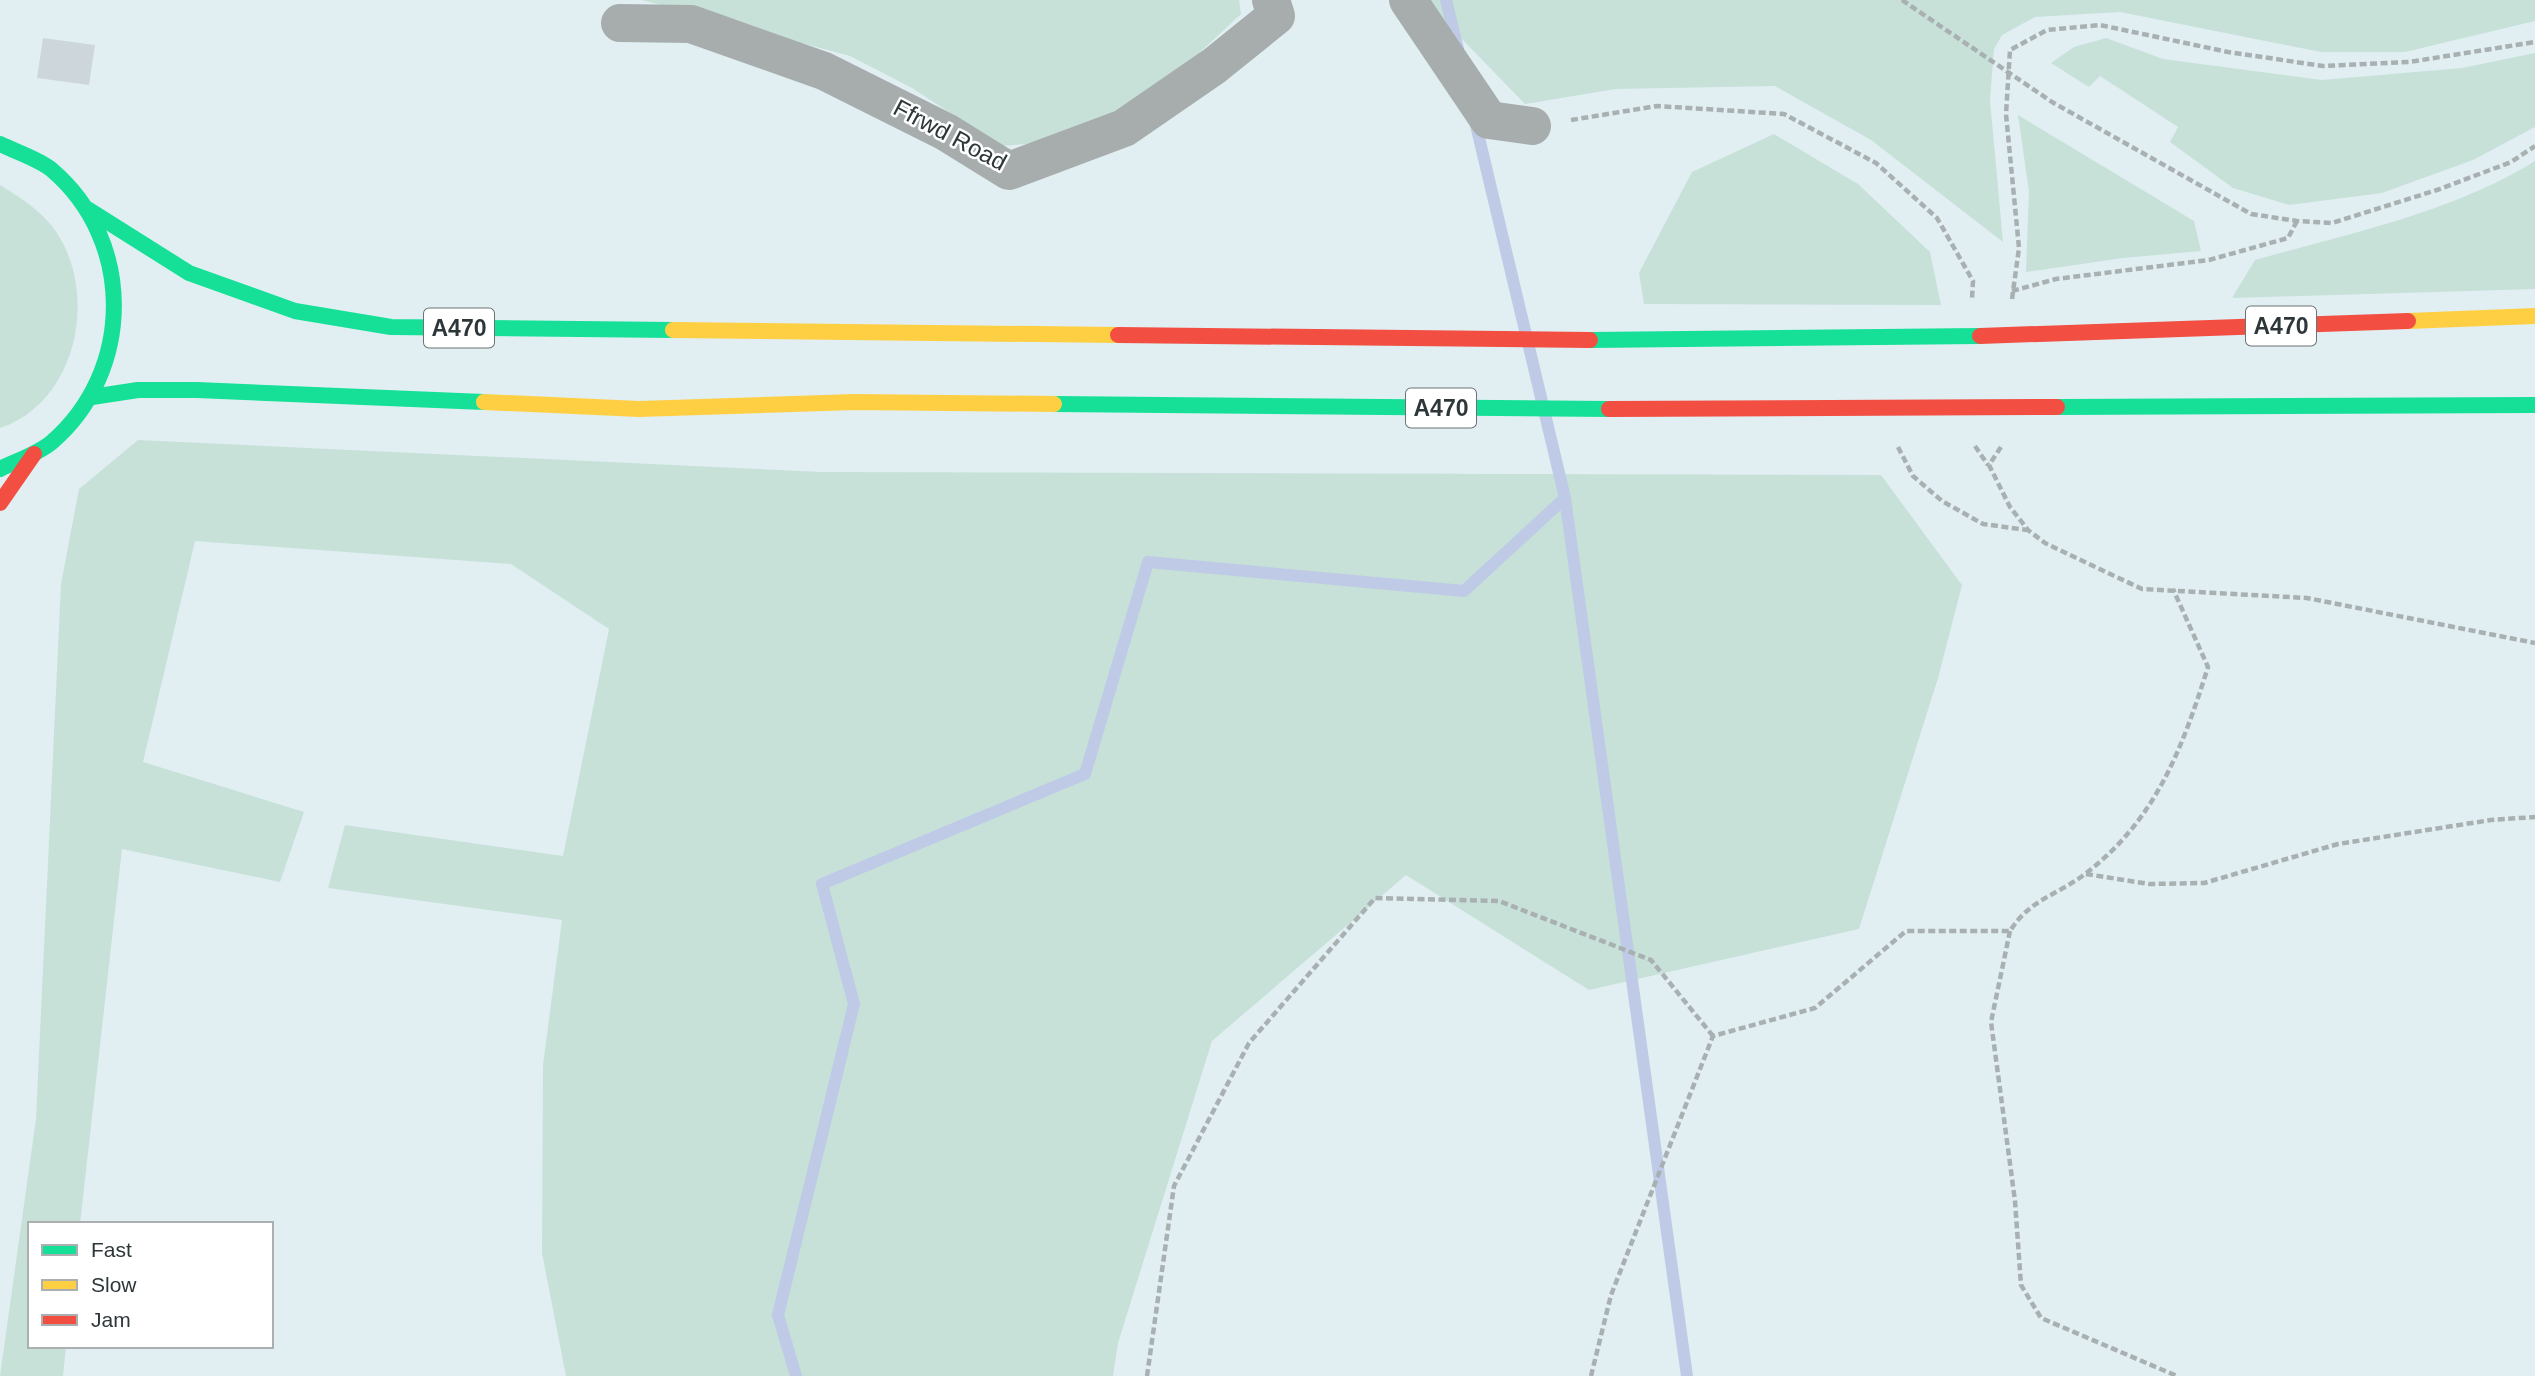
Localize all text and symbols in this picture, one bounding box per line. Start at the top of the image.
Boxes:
street label: Ffrwd Road [889,94,1011,176]
road number: A470 [2246,306,2316,346]
road number: A470 [424,308,494,348]
road number: A470 [1406,388,1476,428]
legend [28,1222,273,1348]
text: Fast [91,1238,132,1261]
text: Slow [91,1273,137,1296]
text: Jam [91,1308,131,1331]

